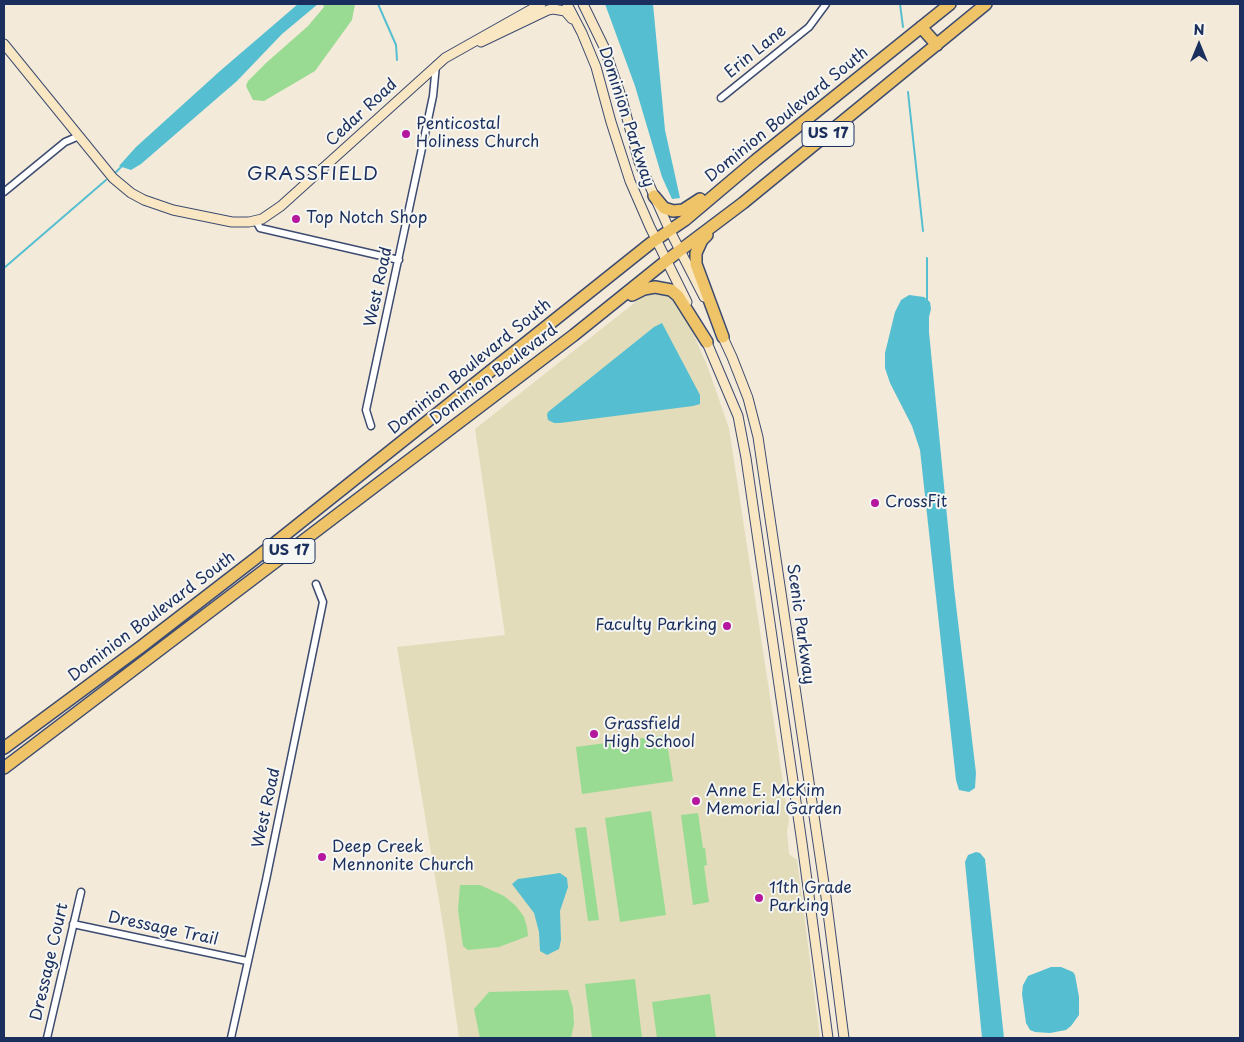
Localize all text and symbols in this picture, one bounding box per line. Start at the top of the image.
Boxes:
text: N [1193,19,1205,40]
north arrow [1174,20,1224,70]
street label: Erin Lane [721,21,791,83]
street label: Dominion Boulevard South [702,43,872,187]
street label: Dominion Parkway [594,44,658,190]
street label: Cedar Road [323,75,401,151]
place label: Penticostal Holiness Church [416,115,539,153]
road number: US 17 [802,122,854,146]
marker: Penticostal Holiness Church [400,128,412,140]
district label: GRASSFIELD [246,164,380,186]
place label: Top Notch Shop [306,209,427,229]
marker: Top Notch Shop [290,213,302,225]
street label: West Road [361,245,397,329]
street label: Dominion Boulevard South [385,295,555,439]
street label: Dominion Boulevard [426,321,562,429]
place label: CrossFit [885,493,947,513]
marker: CrossFit [869,497,881,509]
road number: US 17 [263,538,315,564]
street label: Dominion Boulevard South [65,548,239,686]
street label: Scenic Parkway [782,562,818,686]
place label: Faculty Parking [595,616,717,636]
marker: Faculty Parking [721,620,733,632]
place label: Grassfield High School [604,715,695,753]
marker: Grassfield High School [588,728,600,740]
street label: West Road [249,766,285,850]
place label: Anne E. McKim Memorial Garden [706,782,842,820]
marker: Anne E. McKim Memorial Garden [690,795,702,807]
place label: Deep Creek Mennonite Church [332,838,474,876]
marker: Deep Creek Mennonite Church [316,851,328,863]
place label: 11th Grade Parking [769,879,852,917]
marker: 11th Grade Parking [753,892,765,904]
street label: Dressage Court [27,901,73,1023]
street label: Dressage Trail [106,908,220,950]

